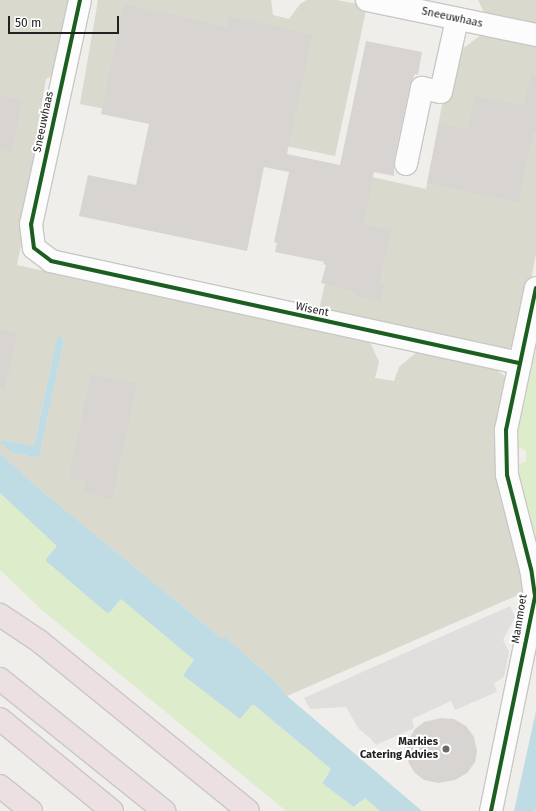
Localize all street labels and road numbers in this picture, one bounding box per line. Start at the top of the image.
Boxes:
street label: Sneeuwhaas [420,5,484,31]
street label: Sneeuwhaas [31,90,57,154]
street label: Wisent [294,300,330,320]
street label: Mammoet [510,593,530,645]

